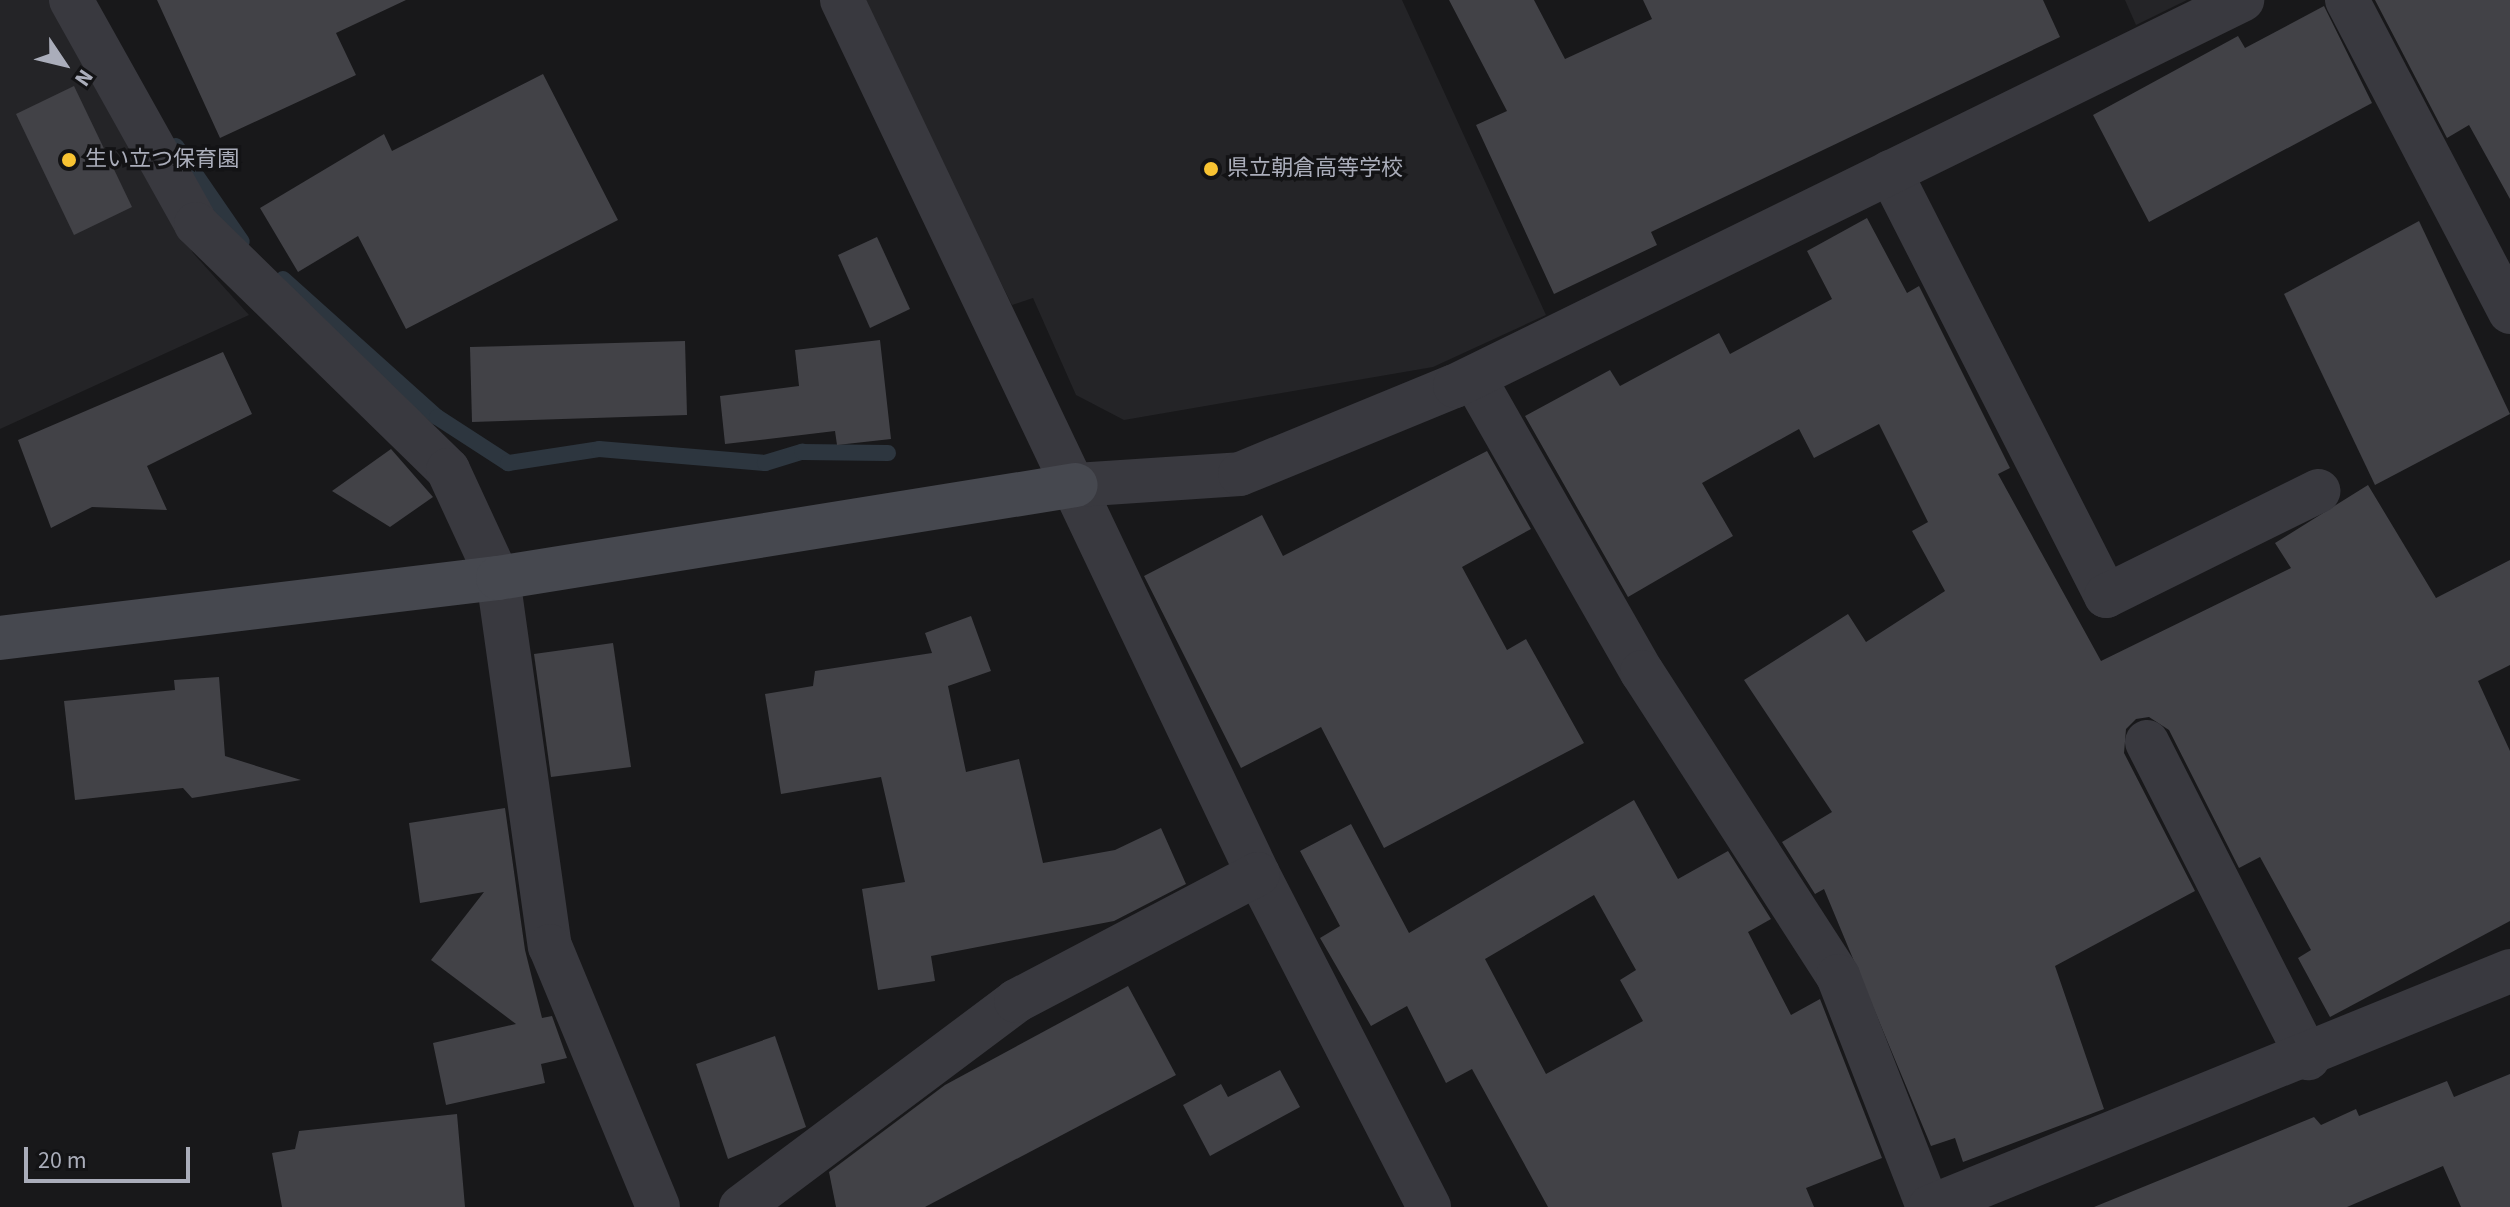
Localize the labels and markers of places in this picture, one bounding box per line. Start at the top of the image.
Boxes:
place label: 生い立つ保育園 [85,147,239,173]
marker: 生い立つ保育園 [60,151,78,169]
place label: 県立朝倉高等学校 [1227,156,1403,182]
marker: 県立朝倉高等学校 [1202,160,1220,178]

